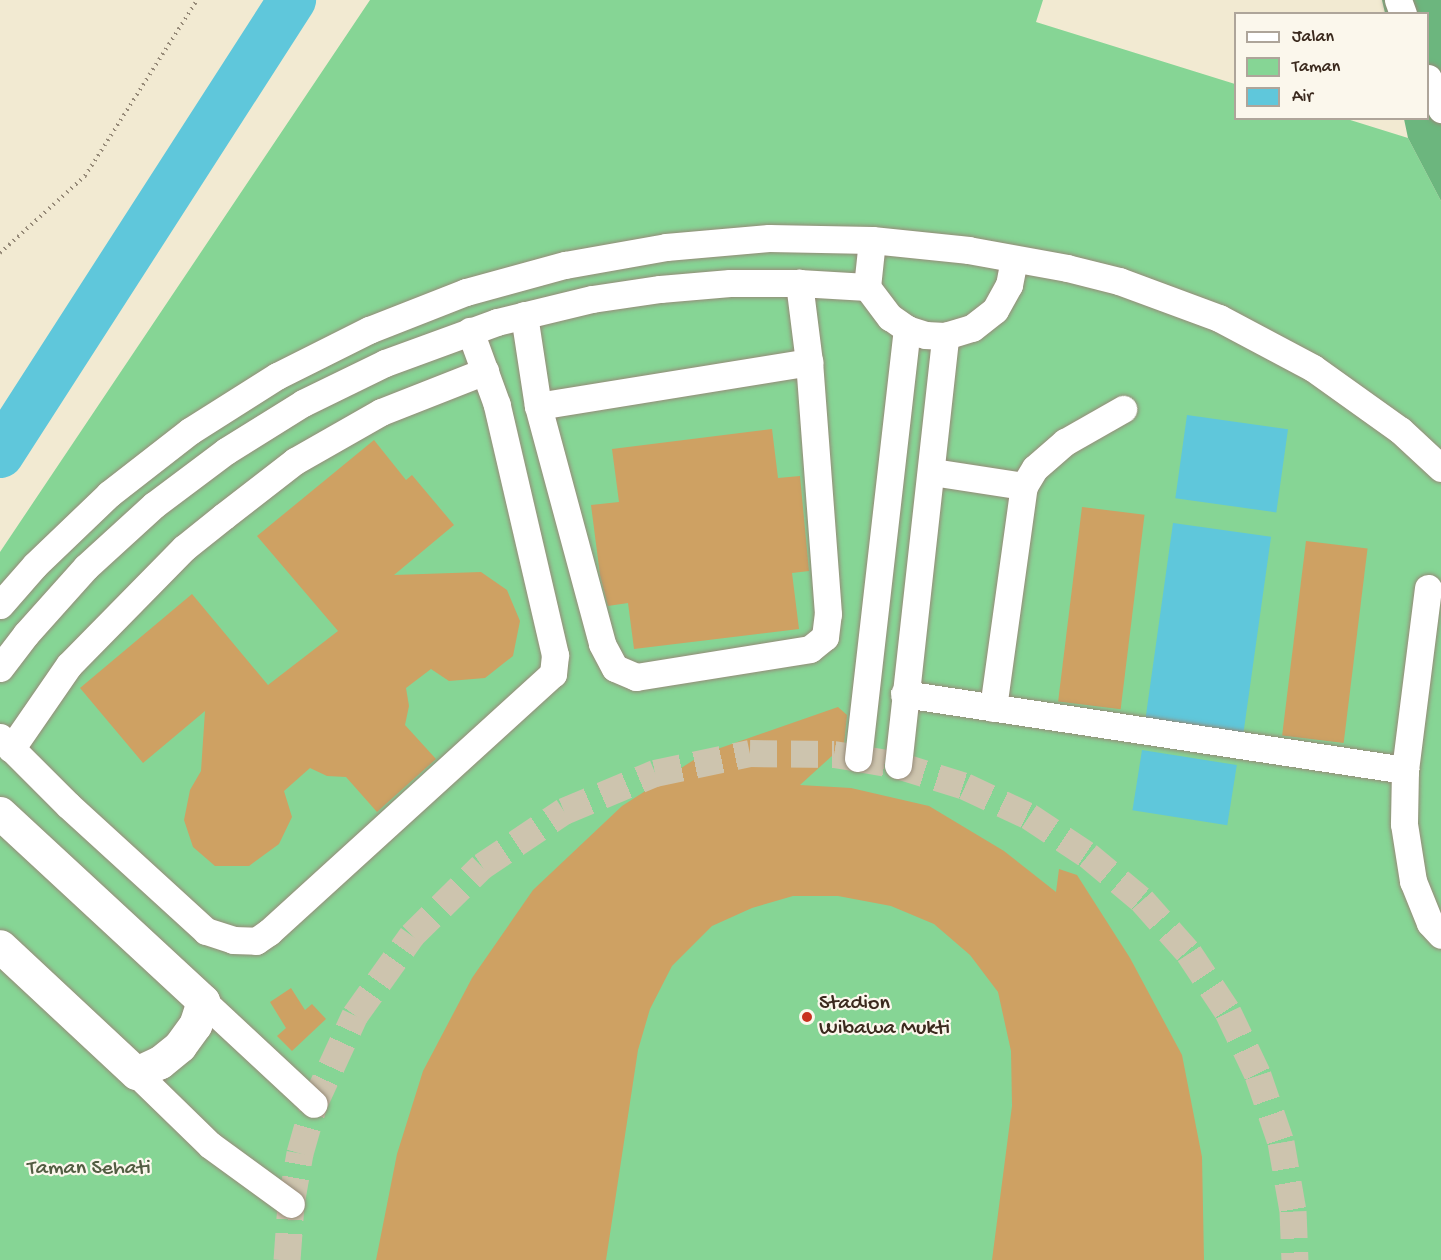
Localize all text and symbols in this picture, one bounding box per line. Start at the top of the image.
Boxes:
legend [1234,12,1429,120]
text: Jalan [1292,27,1334,48]
text: Taman [1292,57,1340,78]
text: Air [1292,87,1313,108]
place label: Stadion Wibawa Mukti [819,991,950,1042]
marker: Stadion Wibawa Mukti [800,1010,814,1024]
park label: Taman Sehati [27,1157,151,1183]

